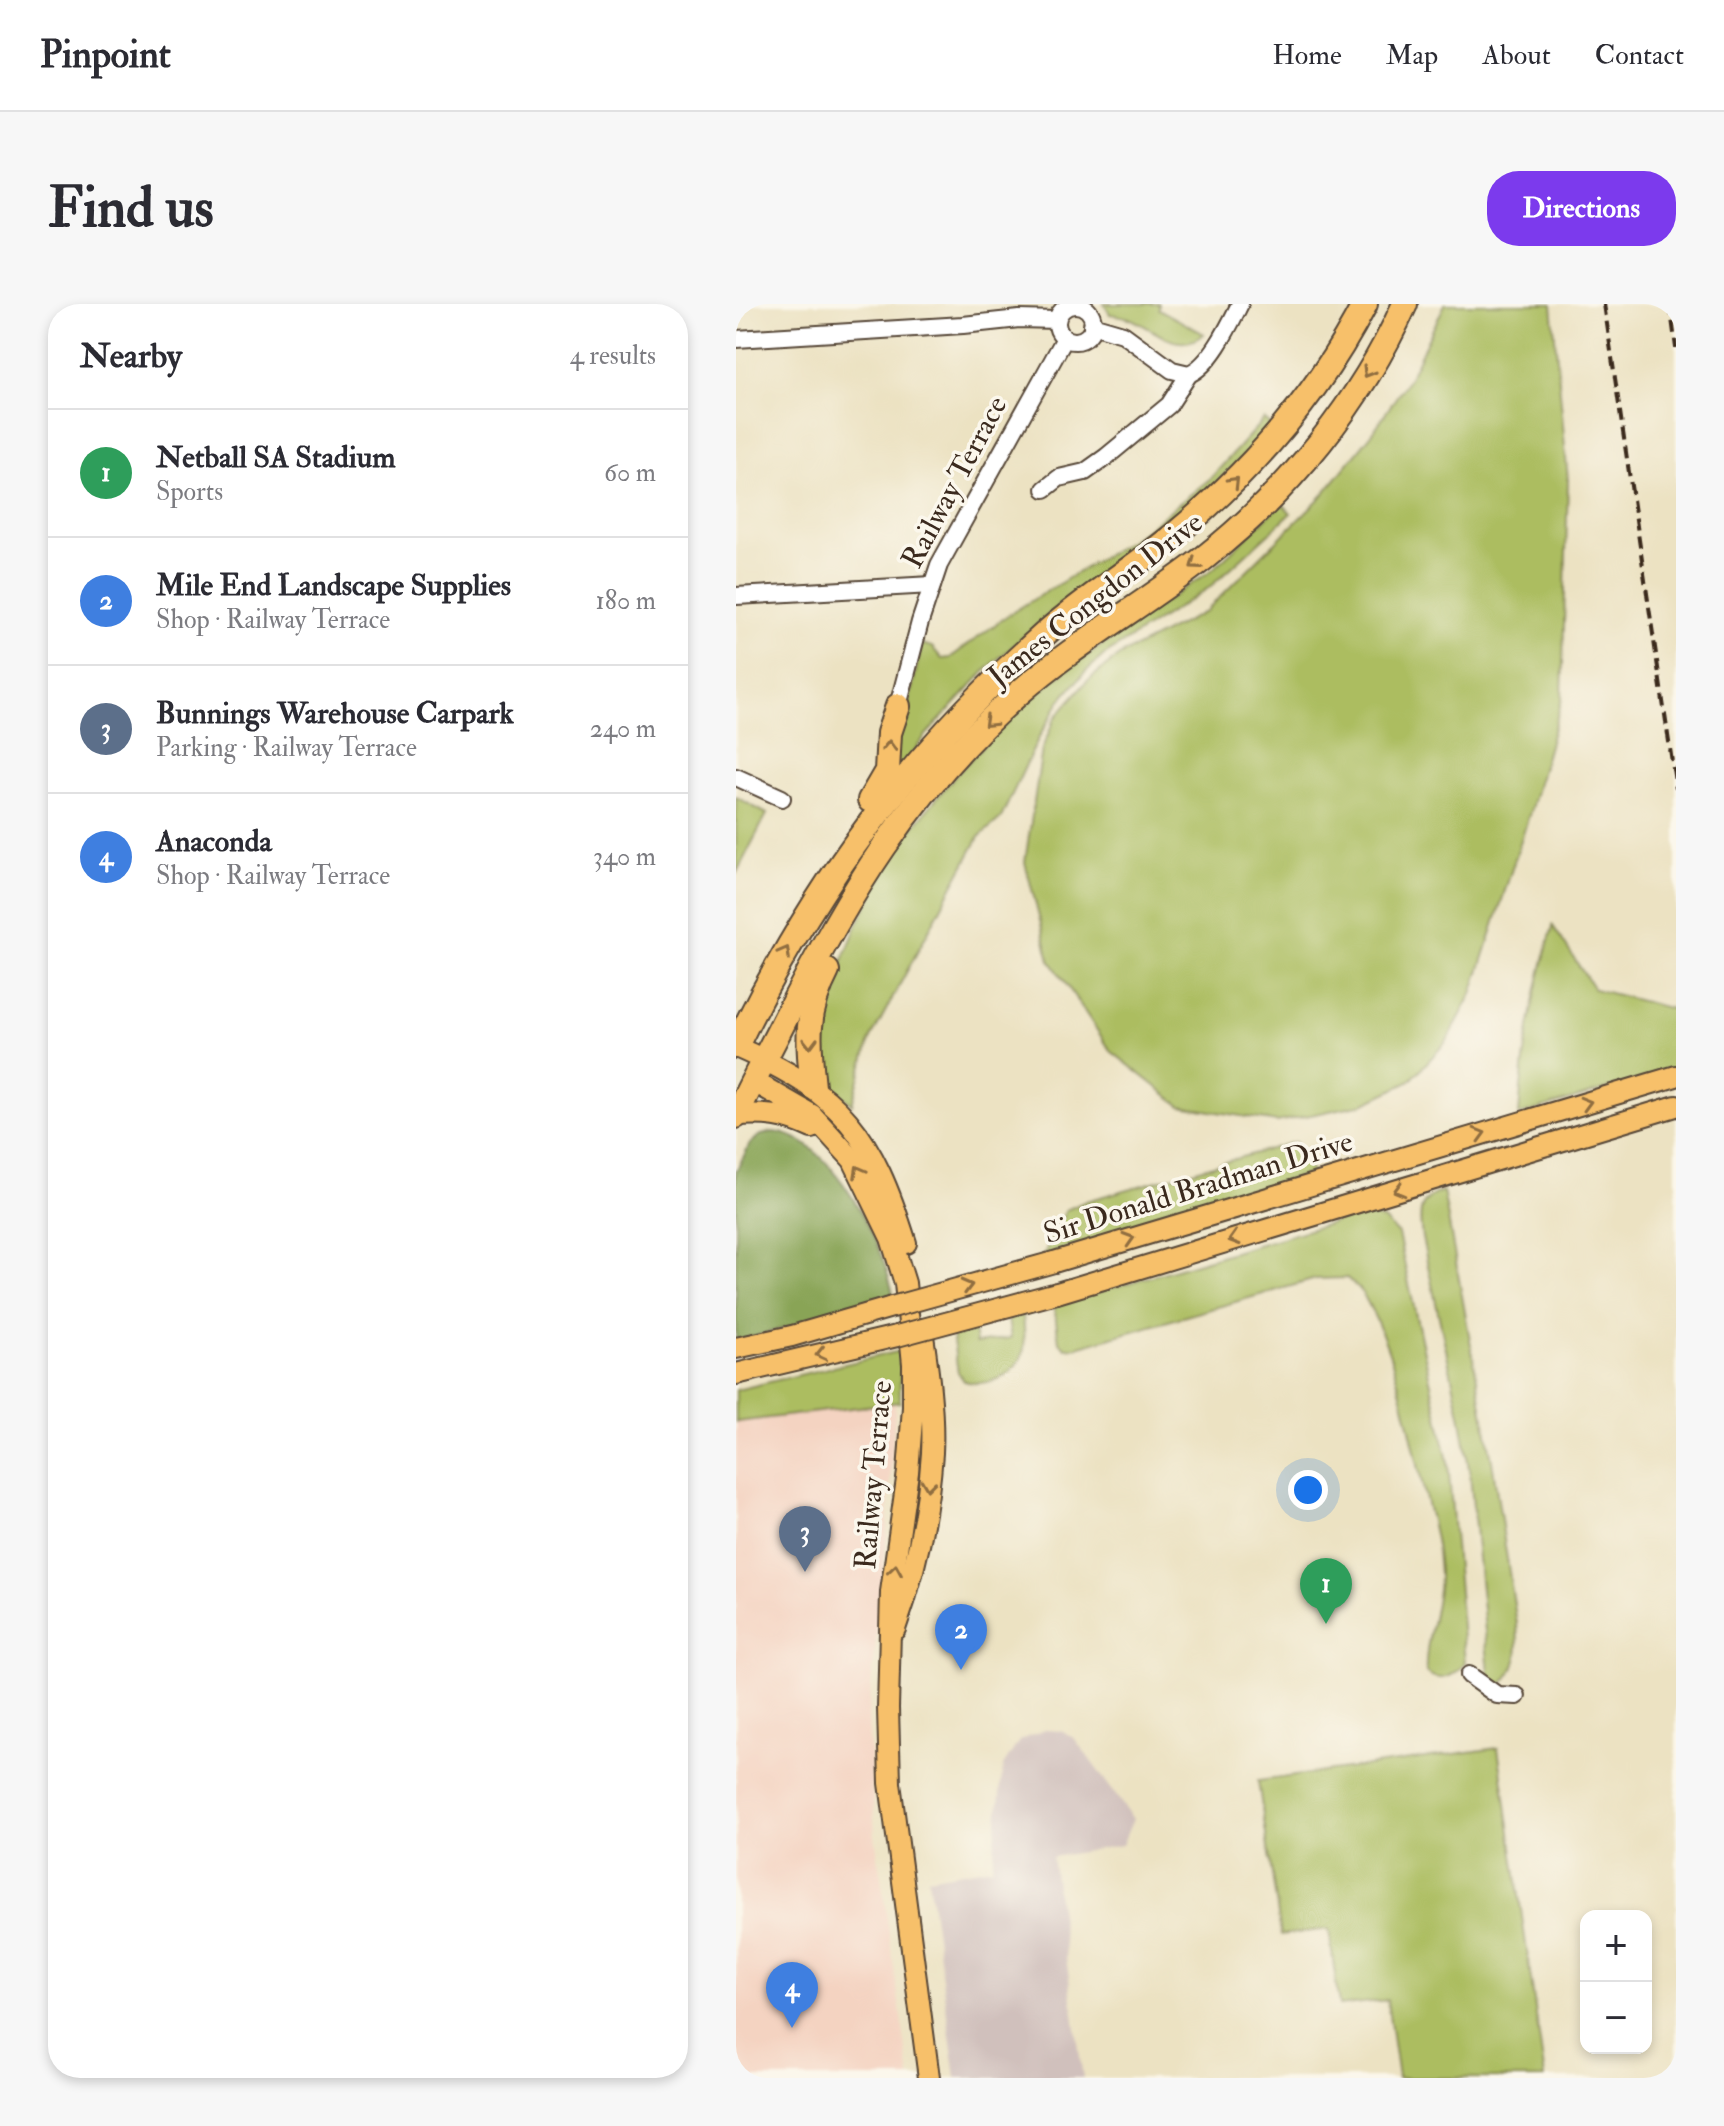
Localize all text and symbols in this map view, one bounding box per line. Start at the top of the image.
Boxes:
text: Pinpoint [40,31,171,79]
text: Home [1272,38,1342,73]
text: Map [1386,38,1438,73]
text: About [1482,38,1551,73]
text: Contact [1595,38,1684,73]
button: Directions [1487,171,1676,246]
text: Find us [48,173,214,244]
text: Nearby [80,335,182,378]
text: 4 results [570,340,656,372]
one-way arrow [1362,364,1378,378]
street label: Railway Terrace [894,390,1015,575]
text: Netball SA Stadium [156,439,395,476]
text: 1 [101,457,111,489]
text: 60 m [604,457,656,489]
text: Sports [156,476,223,508]
one-way arrow [1225,477,1239,491]
street label: James Congdon Drive [980,504,1210,695]
one-way arrow [1189,554,1203,569]
text: Mile End Landscape Supplies [156,567,511,604]
text: 2 [99,585,113,617]
text: 180 m [596,585,656,617]
text: Shop · Railway Terrace [156,604,390,636]
text: Bunnings Warehouse Carpark [156,695,514,732]
text: 3 [101,713,111,745]
text: 240 m [590,713,656,745]
one-way arrow [984,713,998,728]
text: Parking · Railway Terrace [156,732,417,764]
one-way arrow [880,739,897,752]
text: Anaconda [156,823,272,860]
text: 4 [99,841,113,873]
text: 340 m [593,841,656,873]
text: Shop · Railway Terrace [156,860,390,892]
one-way arrow [775,946,791,961]
one-way arrow [801,1037,818,1050]
one-way arrow [1578,1096,1592,1112]
street label: Sir Donald Bradman Drive [1039,1123,1357,1252]
one-way arrow [1472,1127,1486,1143]
one-way arrow [853,1165,869,1180]
one-way arrow [1392,1181,1406,1197]
one-way arrow [1227,1230,1241,1246]
one-way arrow [1121,1232,1135,1248]
one-way arrow [959,1279,973,1295]
one-way arrow [815,1345,828,1362]
street label: Railway Terrace [847,1379,900,1571]
your location [1288,1470,1328,1510]
one-way arrow [919,1479,936,1492]
pin: 3 [779,1506,831,1572]
pin: 1 [1300,1558,1352,1624]
one-way arrow [886,1563,903,1577]
pin: 2 [935,1604,987,1670]
map controls [1580,1910,1652,2054]
button: + [1580,1910,1652,1982]
pin: 4 [766,1962,818,2028]
button: − [1580,1982,1652,2054]

